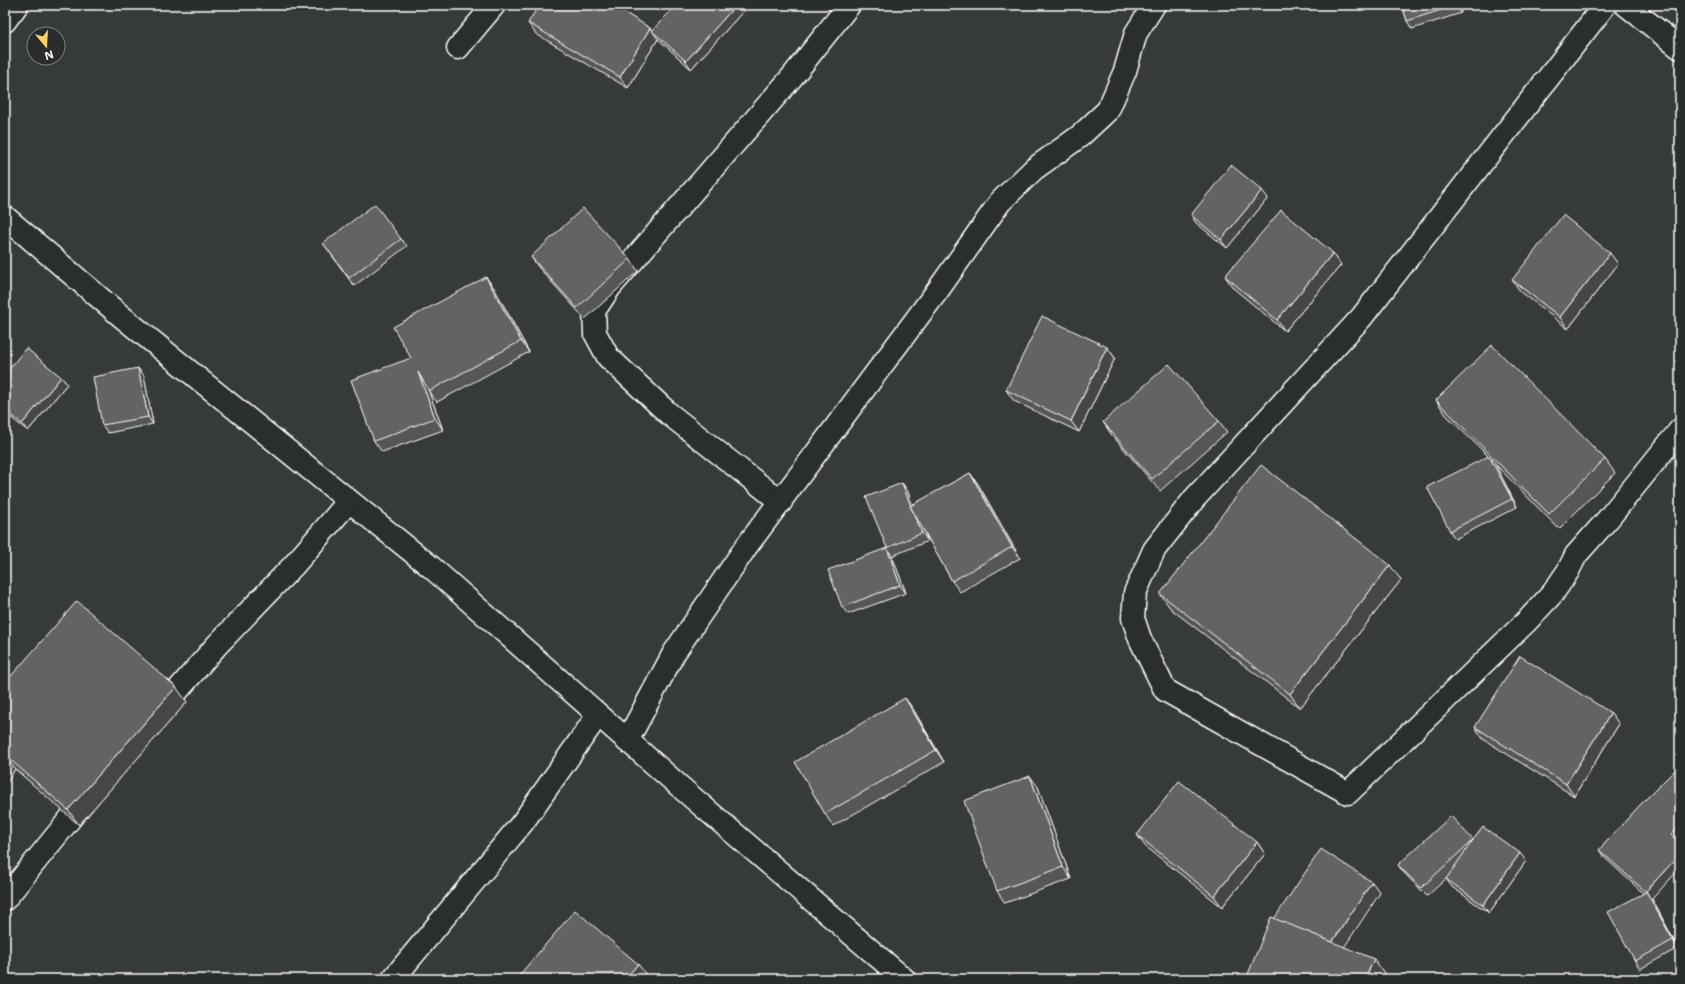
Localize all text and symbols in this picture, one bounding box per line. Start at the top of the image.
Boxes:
north arrow [26,26,66,66]
text: N [42,47,55,64]

